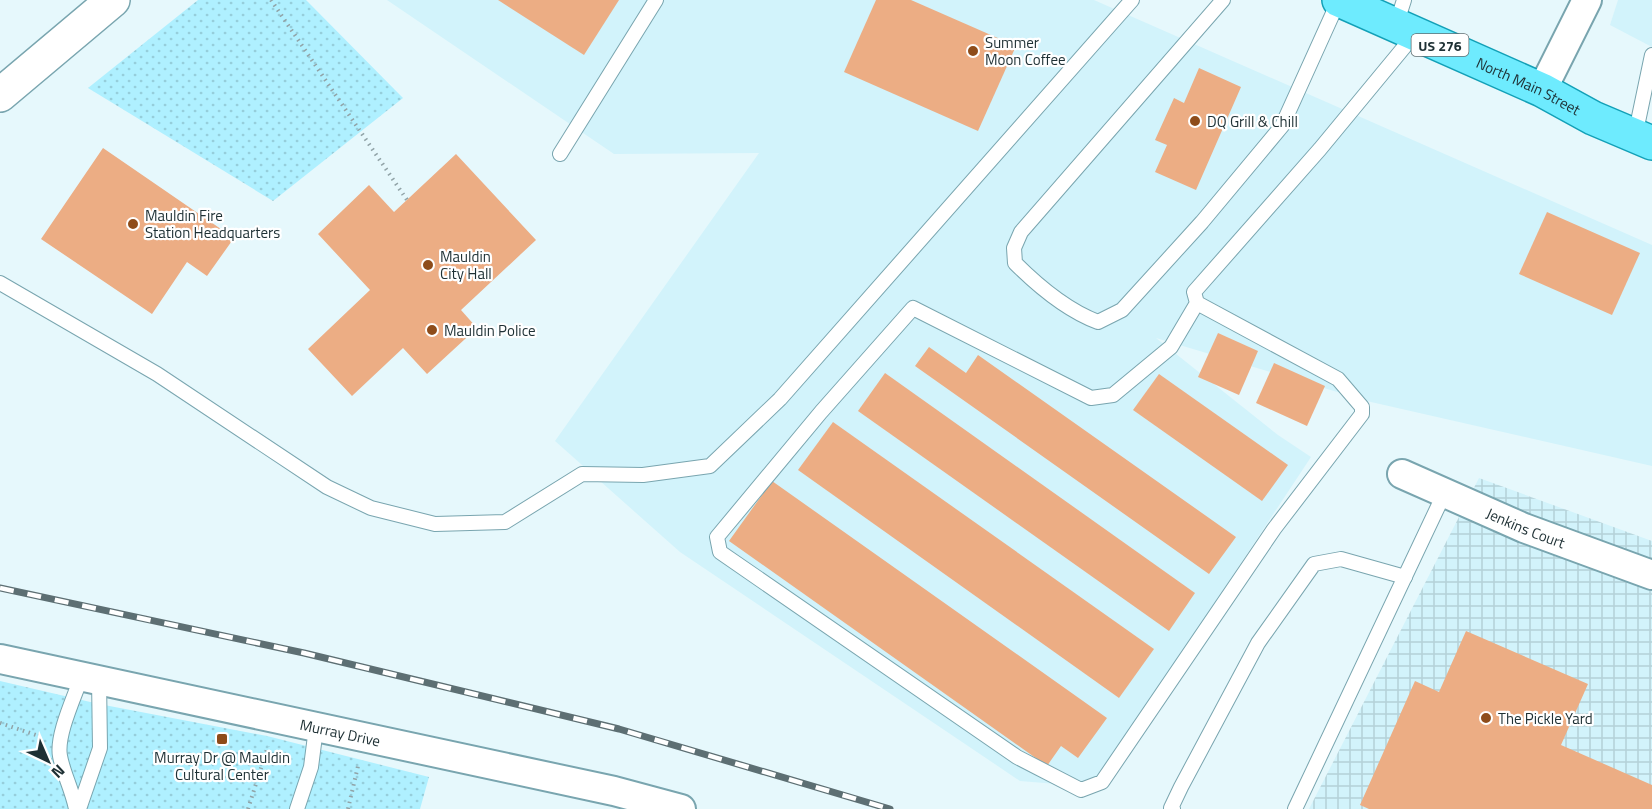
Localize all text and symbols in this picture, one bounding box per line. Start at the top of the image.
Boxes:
place label: Summer Moon Coffee [985,31,1066,71]
road number: US 276 [1412,34,1468,56]
marker: Summer Moon Coffee [966,44,980,58]
street label: North Main Street [1473,51,1586,121]
place label: DQ Grill & Chill [1207,110,1298,133]
marker: DQ Grill & Chill [1188,114,1202,128]
place label: Mauldin Fire Station Headquarters [145,204,280,244]
marker: Mauldin Fire Station Headquarters [126,217,140,231]
place label: Mauldin City Hall [440,245,492,285]
marker: Mauldin City Hall [421,258,435,272]
place label: Mauldin Police [444,319,536,342]
marker: Mauldin Police [425,323,439,337]
street label: Jenkins Court [1483,501,1569,554]
place label: The Pickle Yard [1498,707,1593,730]
marker: The Pickle Yard [1479,711,1493,725]
street label: Murray Drive [298,712,383,752]
north arrow [18,731,78,791]
marker: Murray Dr @ Mauldin Cultural Center [215,732,229,746]
place label: Murray Dr @ Mauldin Cultural Center [154,746,290,786]
text: N [46,759,71,784]

